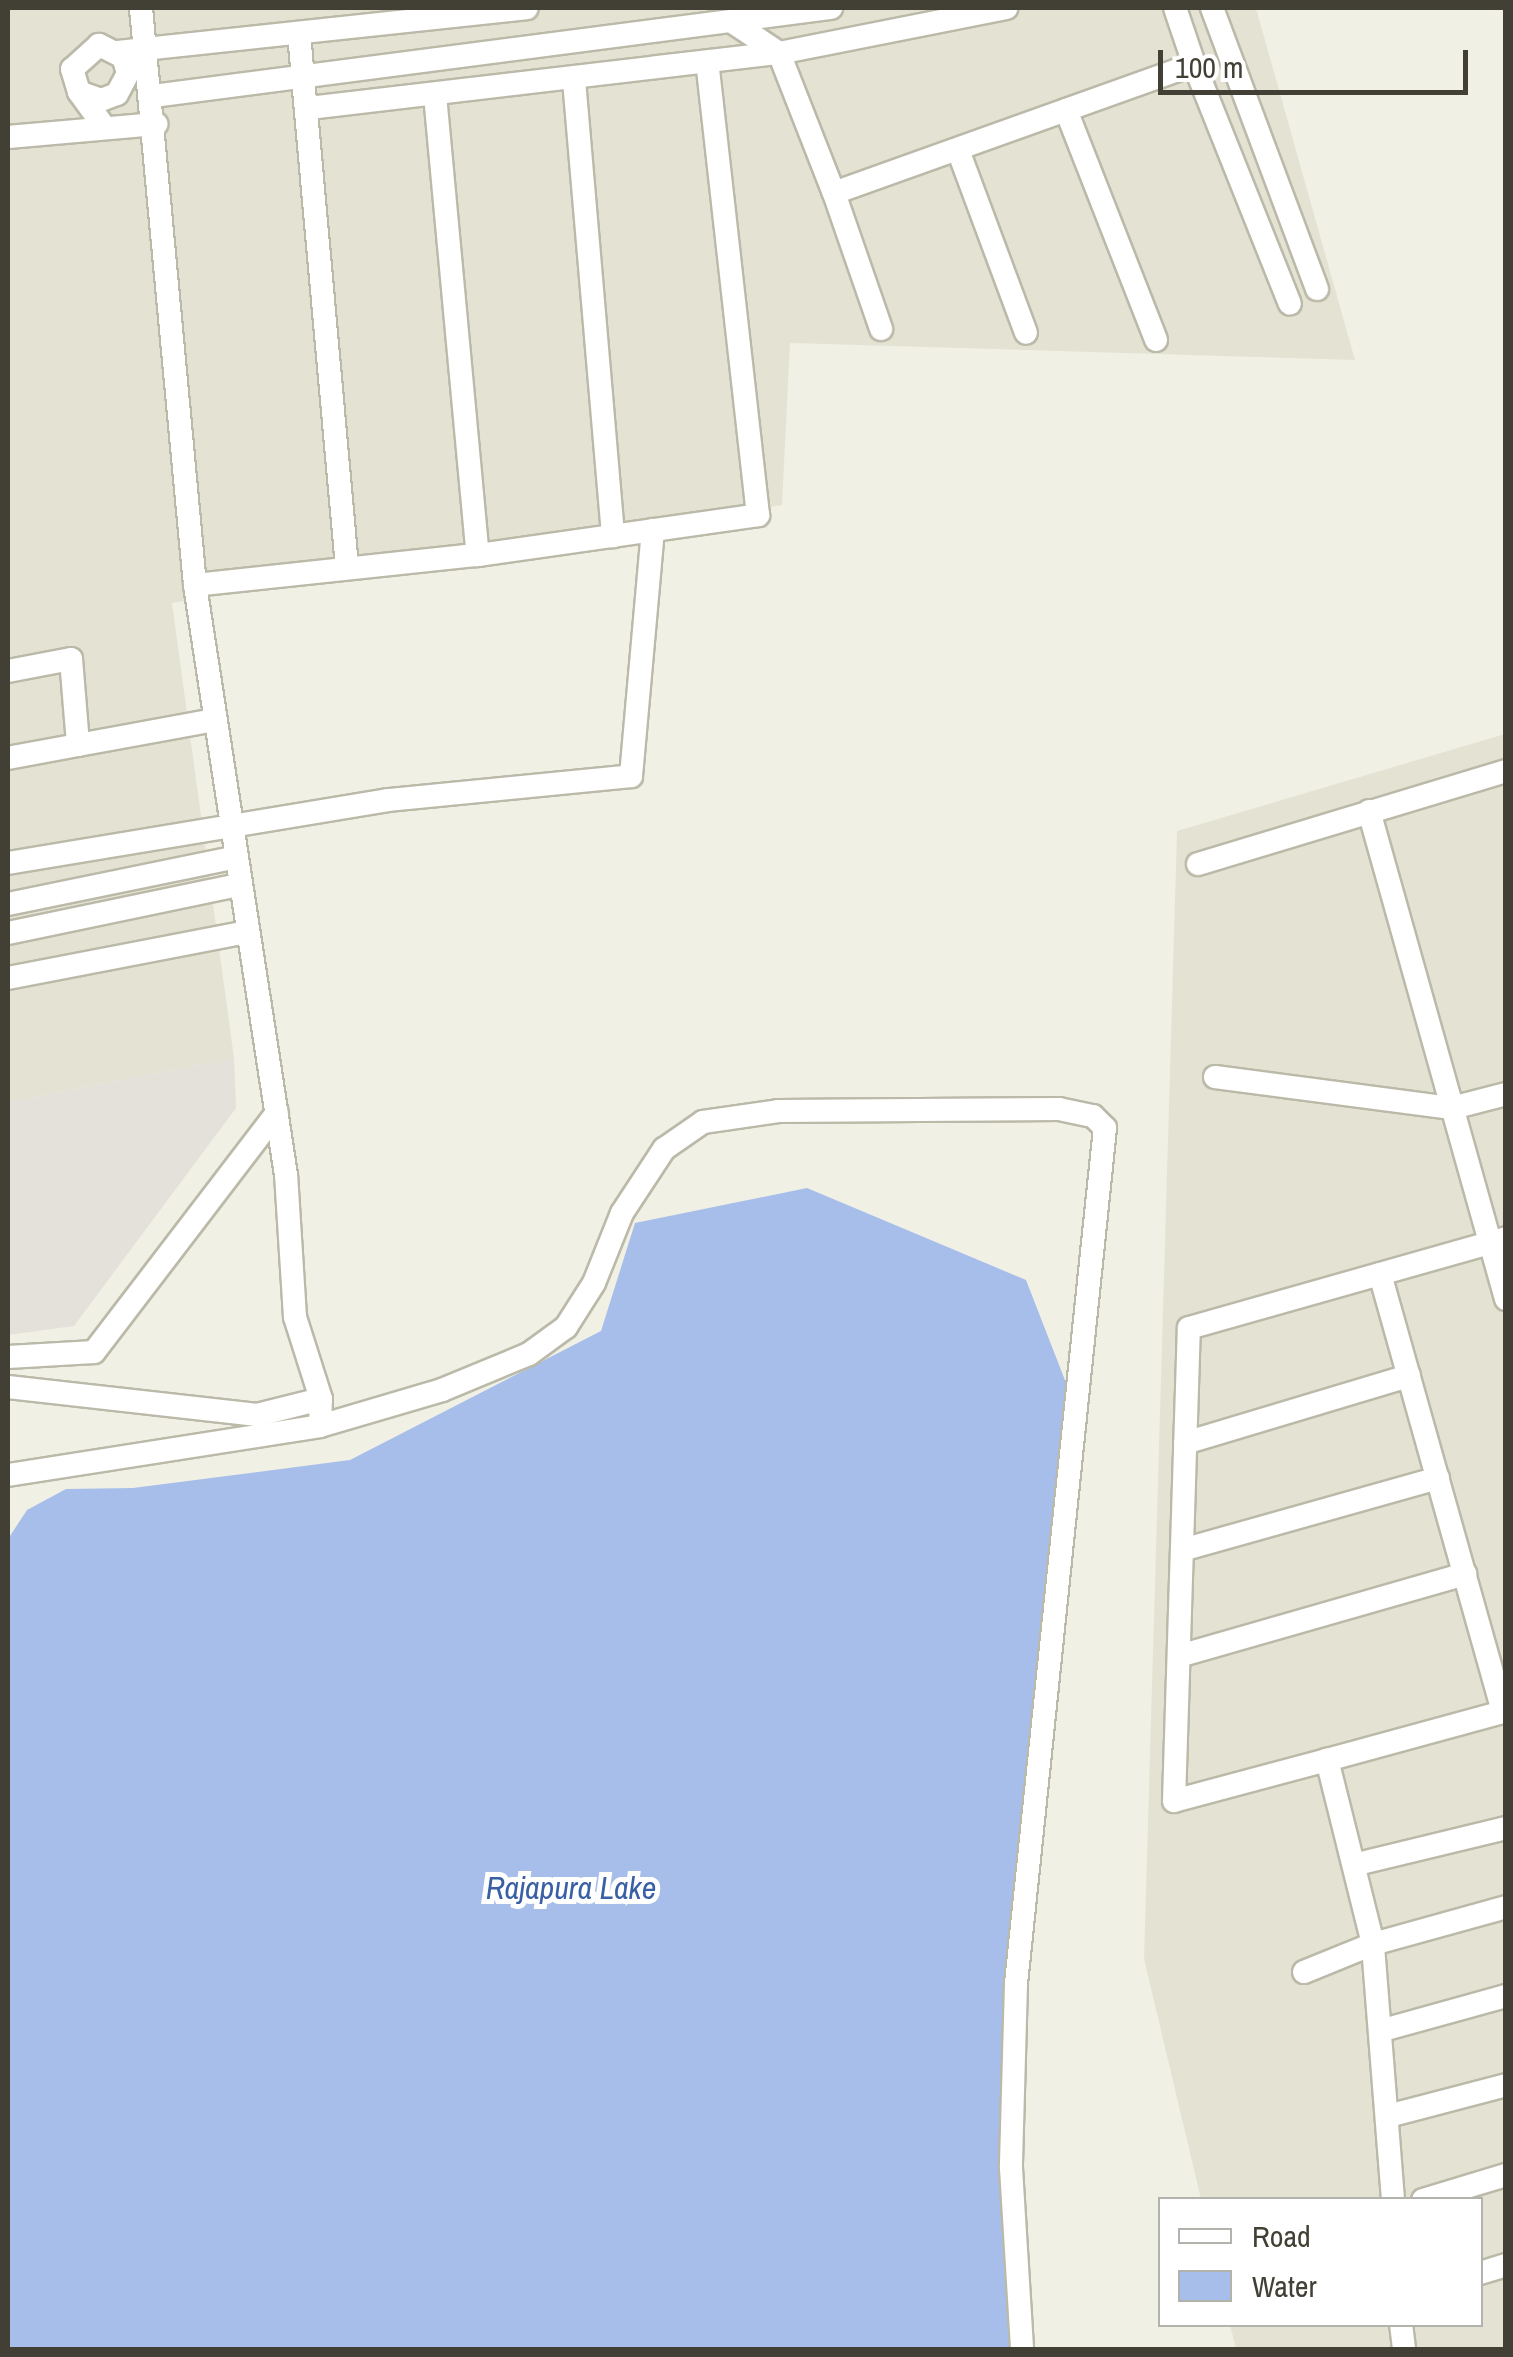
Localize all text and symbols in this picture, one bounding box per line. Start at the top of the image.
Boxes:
scale bar [1163,30,1473,92]
text: 100 m [1175,47,1243,87]
water label: Rajapura Lake [486,1869,656,1907]
legend [1158,2197,1483,2327]
text: Road [1252,2216,1311,2256]
text: Water [1252,2266,1317,2306]

